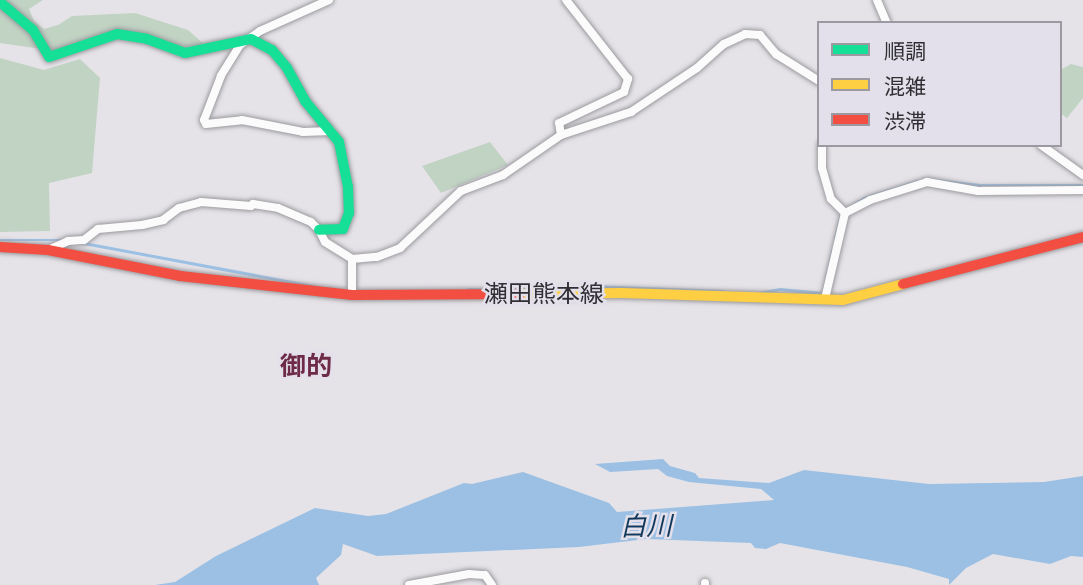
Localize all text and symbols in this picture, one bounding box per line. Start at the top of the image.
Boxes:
legend [817,21,1062,147]
text: 順調 [884,38,926,65]
text: 混雑 [884,73,926,100]
text: 渋滞 [884,108,926,135]
street label: 瀬田熊本線 [484,280,604,308]
district label: 御的 [280,350,332,382]
water label: 白川 [620,510,672,542]

